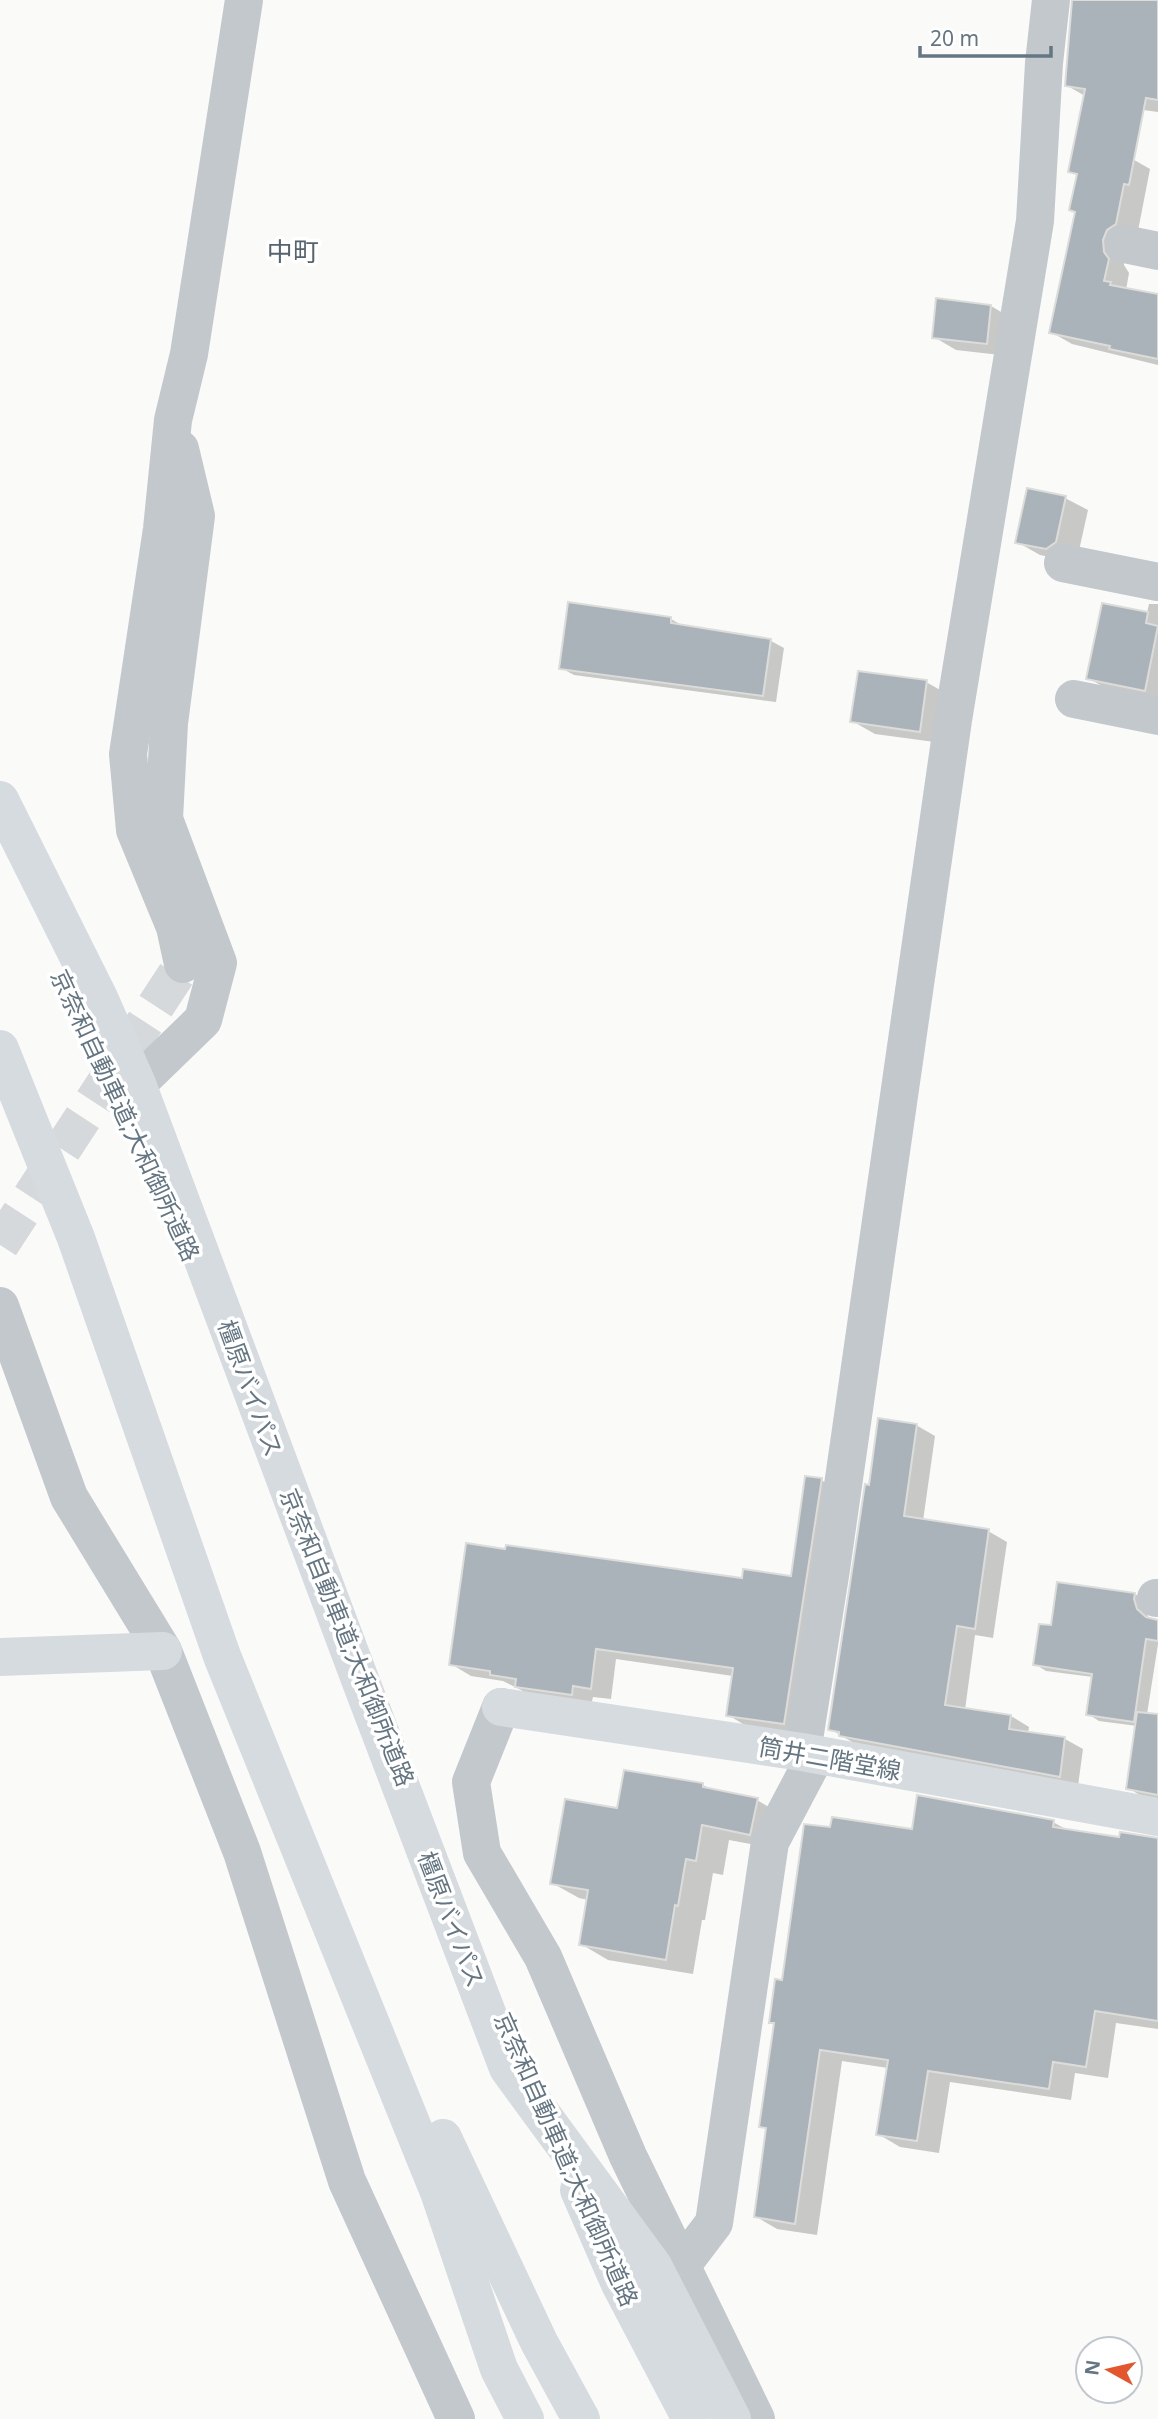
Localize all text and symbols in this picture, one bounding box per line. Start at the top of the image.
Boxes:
scale bar [920,14,1051,58]
text: 20 m [930,24,979,52]
district label: 中町 [267,233,319,269]
street label: 京奈和自動車道;大和御所道路 [44,964,208,1266]
street label: 橿原バイパス [211,1315,291,1461]
street label: 京奈和自動車道;大和御所道路 [273,1483,423,1791]
street label: 筒井二階堂線 [756,1729,904,1787]
street label: 橿原バイパス [411,1846,493,1992]
street label: 京奈和自動車道;大和御所道路 [487,2007,647,2311]
north arrow [1074,2335,1144,2405]
text: N [1078,2358,1106,2377]

